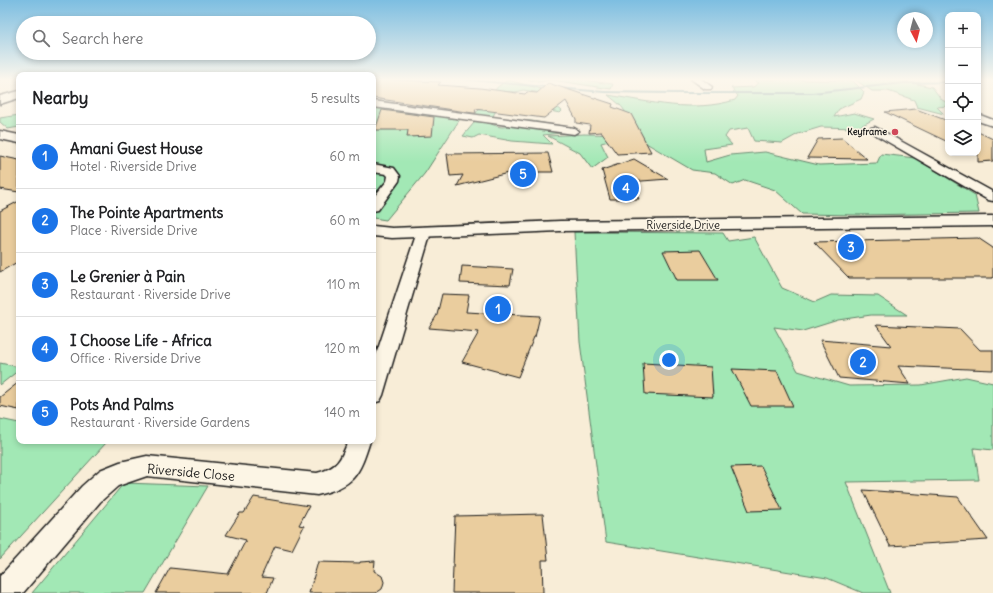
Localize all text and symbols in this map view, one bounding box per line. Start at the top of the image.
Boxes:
north arrow [897,12,933,48]
map controls [945,12,981,156]
button: + [945,12,981,48]
search box [16,16,376,60]
icon: search [30,27,52,49]
text: Search here [62,29,143,48]
button: − [945,48,981,84]
button: locate [945,84,981,120]
text: Nearby [32,87,88,109]
text: 5 results [311,90,360,107]
button: layers [945,120,981,156]
place label: Keyframe [847,126,887,138]
marker: Keyframe [890,127,900,137]
text: Amani Guest House [70,139,203,158]
text: 1 [42,148,48,165]
text: 60 m [329,148,360,165]
text: Hotel · Riverside Drive [70,158,197,175]
pin: 5 [510,159,536,189]
pin: 4 [613,173,639,203]
text: The Pointe Apartments [70,203,223,222]
text: 2 [41,212,49,229]
text: 60 m [329,212,360,229]
street label: Riverside Drive [646,218,720,232]
text: Place · Riverside Drive [70,222,198,239]
pin: 3 [838,232,864,262]
text: Le Grenier à Pain [70,267,185,286]
text: 3 [41,276,49,293]
text: 110 m [327,276,360,293]
text: Restaurant · Riverside Drive [70,286,231,303]
pin: 1 [485,294,511,324]
text: I Choose Life - Africa [70,331,212,350]
text: 4 [41,340,49,357]
text: 120 m [325,340,360,357]
pin: 2 [850,347,876,377]
text: Office · Riverside Drive [70,350,201,367]
your location [659,350,679,370]
text: Pots And Palms [70,395,174,414]
text: 5 [41,404,49,421]
text: 140 m [324,404,360,421]
text: Restaurant · Riverside Gardens [70,414,250,431]
street label: Riverside Close [146,460,236,485]

